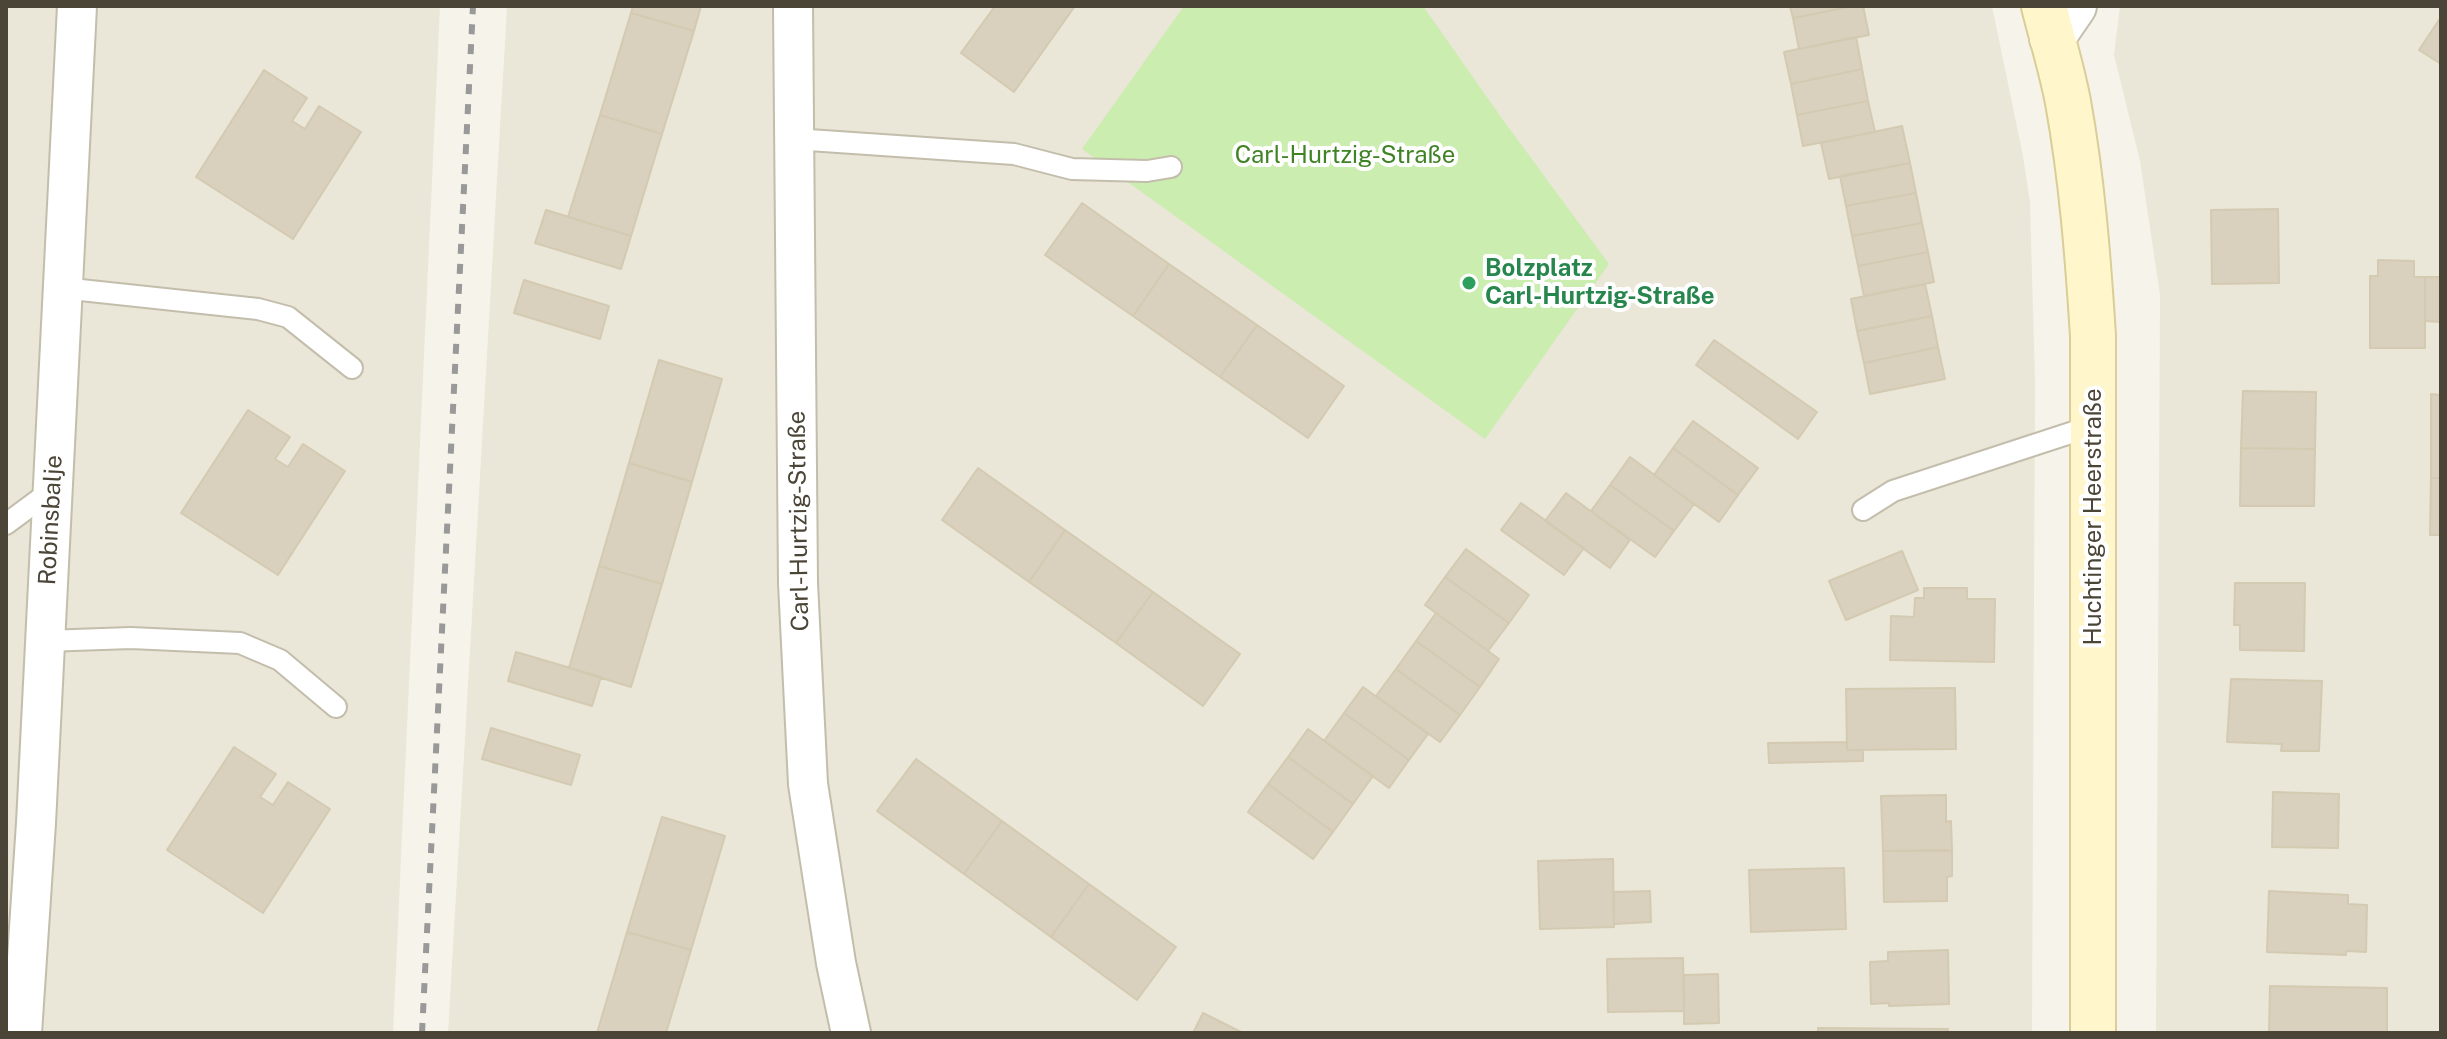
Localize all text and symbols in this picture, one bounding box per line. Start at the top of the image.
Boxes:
park label: Carl-Hurtzig-Straße [1235,142,1455,170]
place label: Bolzplatz Carl-Hurtzig-Straße [1485,255,1715,311]
marker: Bolzplatz Carl-Hurtzig-Straße [1460,274,1478,292]
street label: Huchtinger Heerstraße [2080,388,2108,646]
street label: Carl-Hurtzig-Straße [783,410,815,632]
street label: Robinsbalje [33,454,69,586]

